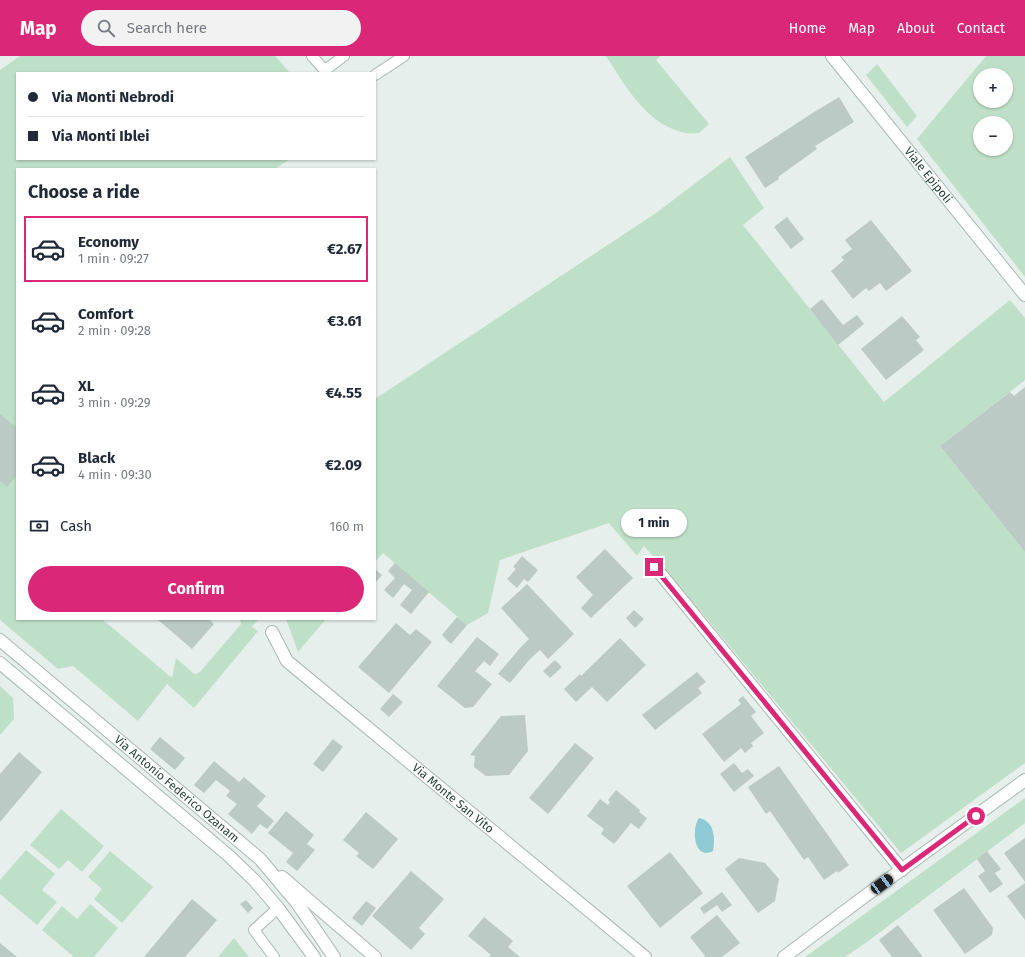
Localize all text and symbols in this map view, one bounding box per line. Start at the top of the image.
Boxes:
search box [81,10,361,46]
text: Map [20,17,57,40]
icon: search [95,17,117,39]
text: Search here [127,19,207,37]
text: Home [789,20,826,37]
text: Map [848,20,875,37]
text: About [897,20,935,37]
text: Contact [957,20,1005,37]
map controls [973,68,1013,156]
button: + [973,68,1013,108]
text: Via Monti Nebrodi [52,88,174,106]
button: − [973,116,1013,156]
text: Via Monti Iblei [52,127,150,145]
street label: Viale Epipoli [901,144,955,206]
text: Choose a ride [28,181,140,203]
icon: car [30,231,66,267]
text: Economy [78,233,139,251]
text: €2.67 [327,240,362,258]
text: 1 min · 09:27 [78,251,149,266]
icon: car [30,303,66,339]
text: Comfort [78,305,134,323]
text: €3.61 [327,312,362,330]
text: 2 min · 09:28 [78,323,151,338]
icon: car [30,375,66,411]
text: XL [78,377,94,395]
text: €4.55 [325,384,362,402]
text: 3 min · 09:29 [78,395,151,410]
icon: car [30,447,66,483]
text: Black [78,449,115,467]
text: €2.09 [325,456,362,474]
text: 4 min · 09:30 [78,467,152,482]
callout: 1 min [621,509,687,537]
icon: cash [28,515,50,537]
text: 1 min [638,515,670,530]
text: Cash [60,517,92,535]
text: 160 m [330,519,364,534]
route end [645,558,663,576]
button: Confirm [28,566,364,612]
street label: Via Antonio Federico Ozanam [111,732,242,845]
street label: Via Monte San Vito [409,760,497,836]
route start [967,807,985,825]
car [869,872,895,896]

